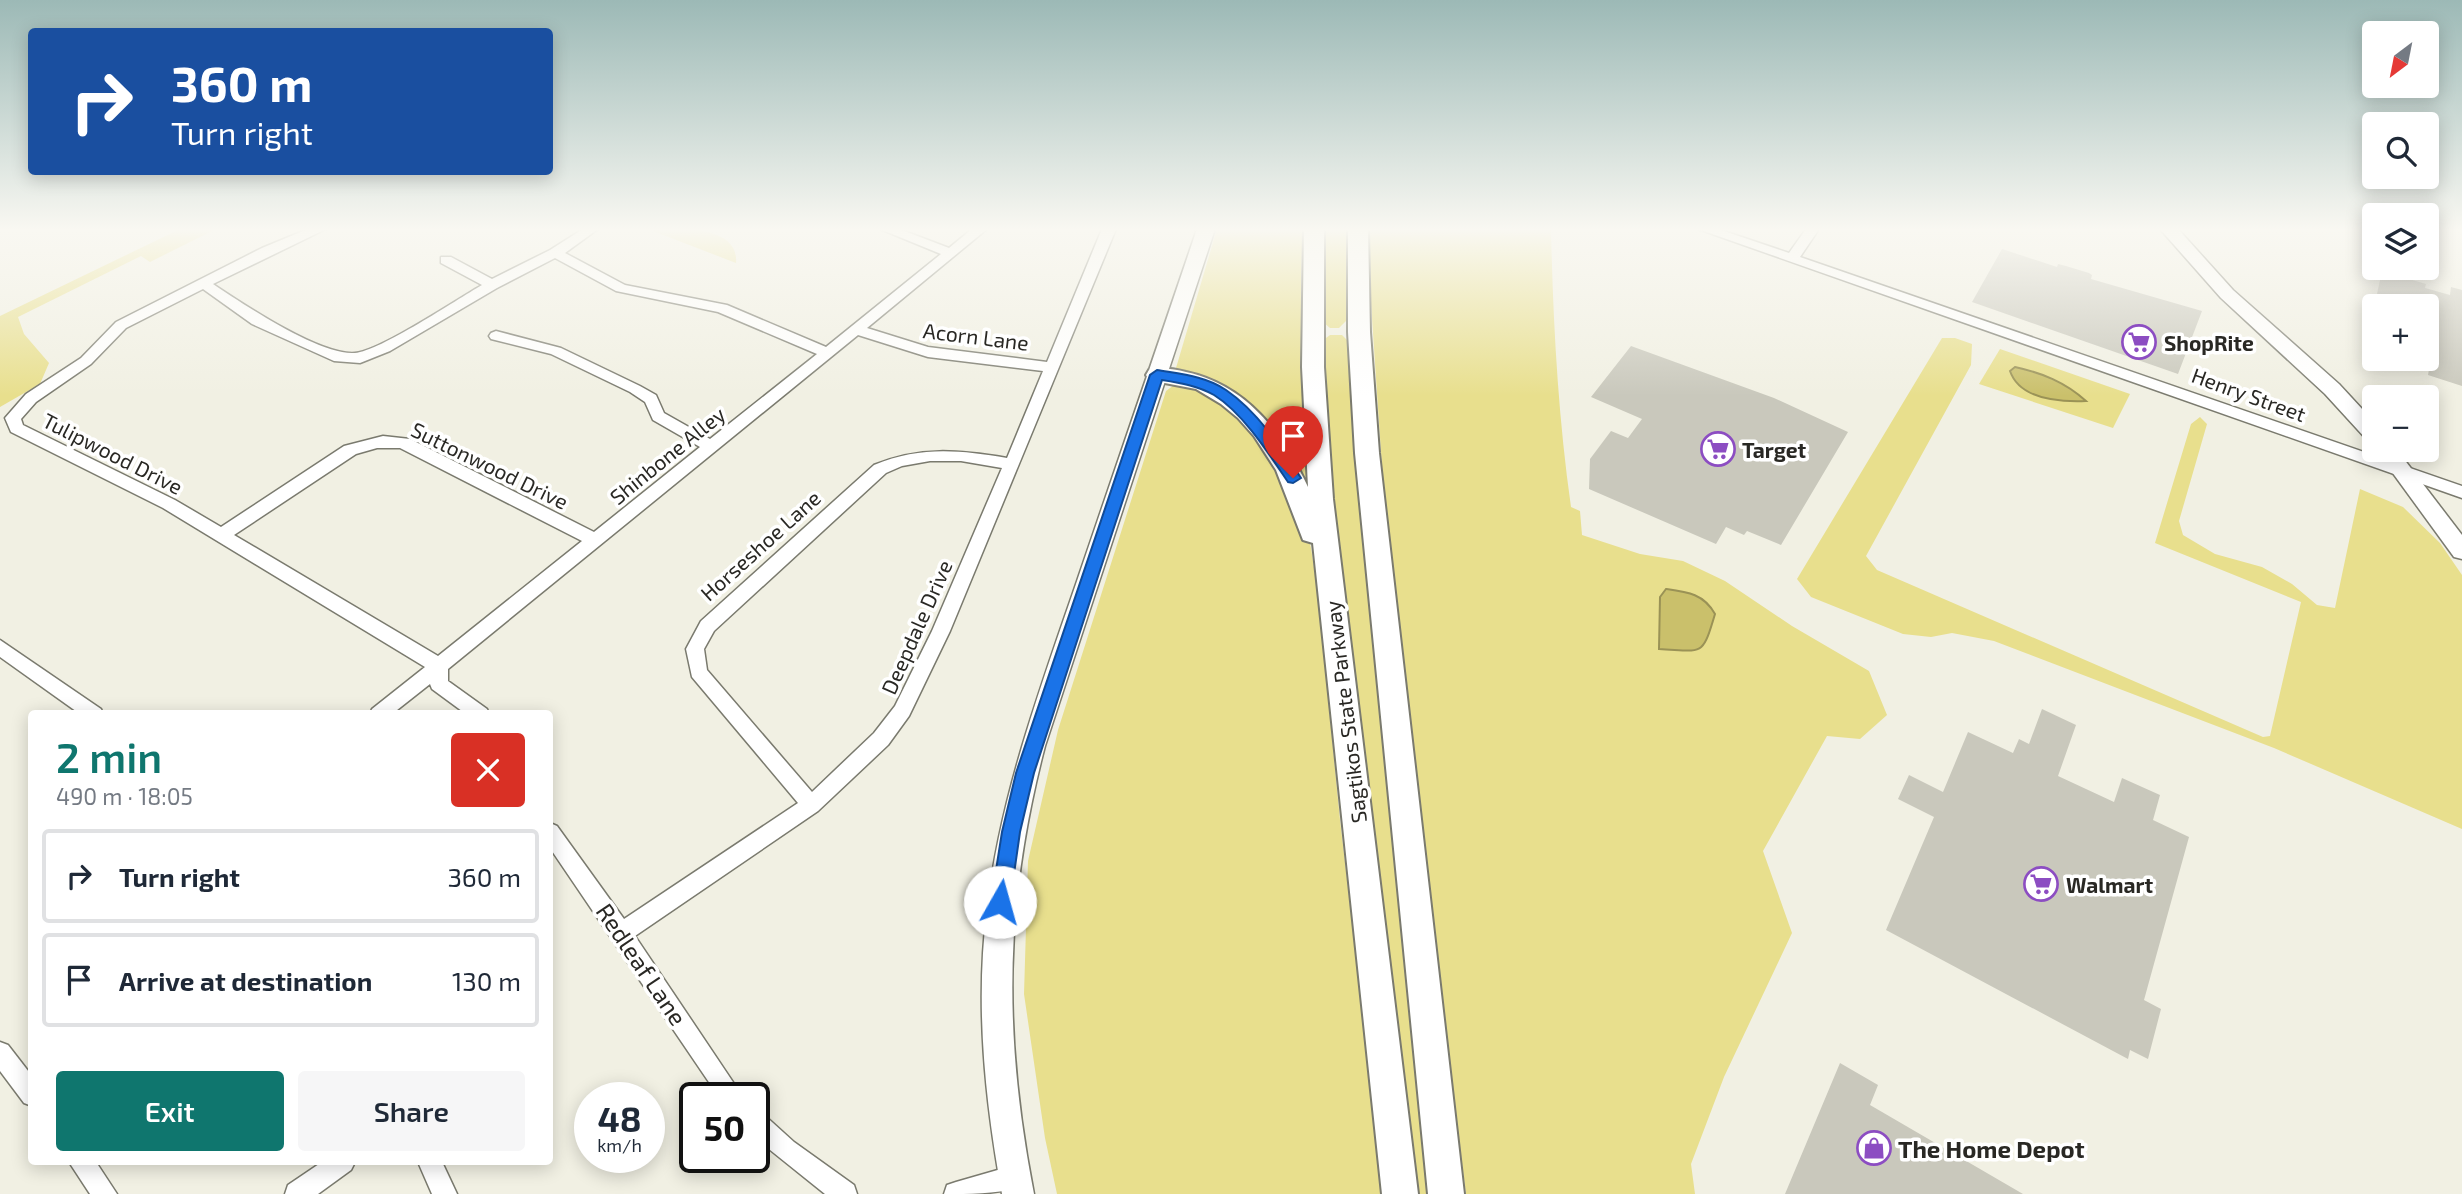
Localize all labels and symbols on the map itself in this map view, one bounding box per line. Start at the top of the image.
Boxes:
north arrow [2362,21,2440,98]
street label: Acorn Lane [922,317,1030,355]
supermarket icon: ShopRite [2120,323,2158,361]
place label: ShopRite [2164,330,2254,355]
street label: Henry Street [2189,362,2309,426]
street label: Shinbone Alley [604,401,730,509]
pin [1263,406,1323,478]
street label: Tulipwood Drive [39,407,187,499]
street label: Suttonwood Drive [407,416,573,514]
supermarket icon: Target [1699,430,1737,468]
place label: Target [1742,437,1807,462]
street label: Horseshoe Lane [695,485,825,605]
street label: Deepdale Drive [875,556,957,698]
street label: Sagtikos State Parkway [1319,599,1371,825]
position arrow [963,865,1037,939]
supermarket icon: Walmart [2022,865,2060,903]
place label: Walmart [2066,872,2154,897]
street label: Redleaf Lane [591,897,693,1031]
speed limit sign: 50 [679,1082,770,1173]
shop icon: The Home Depot [1855,1129,1893,1167]
place label: The Home Depot [1898,1134,2085,1163]

